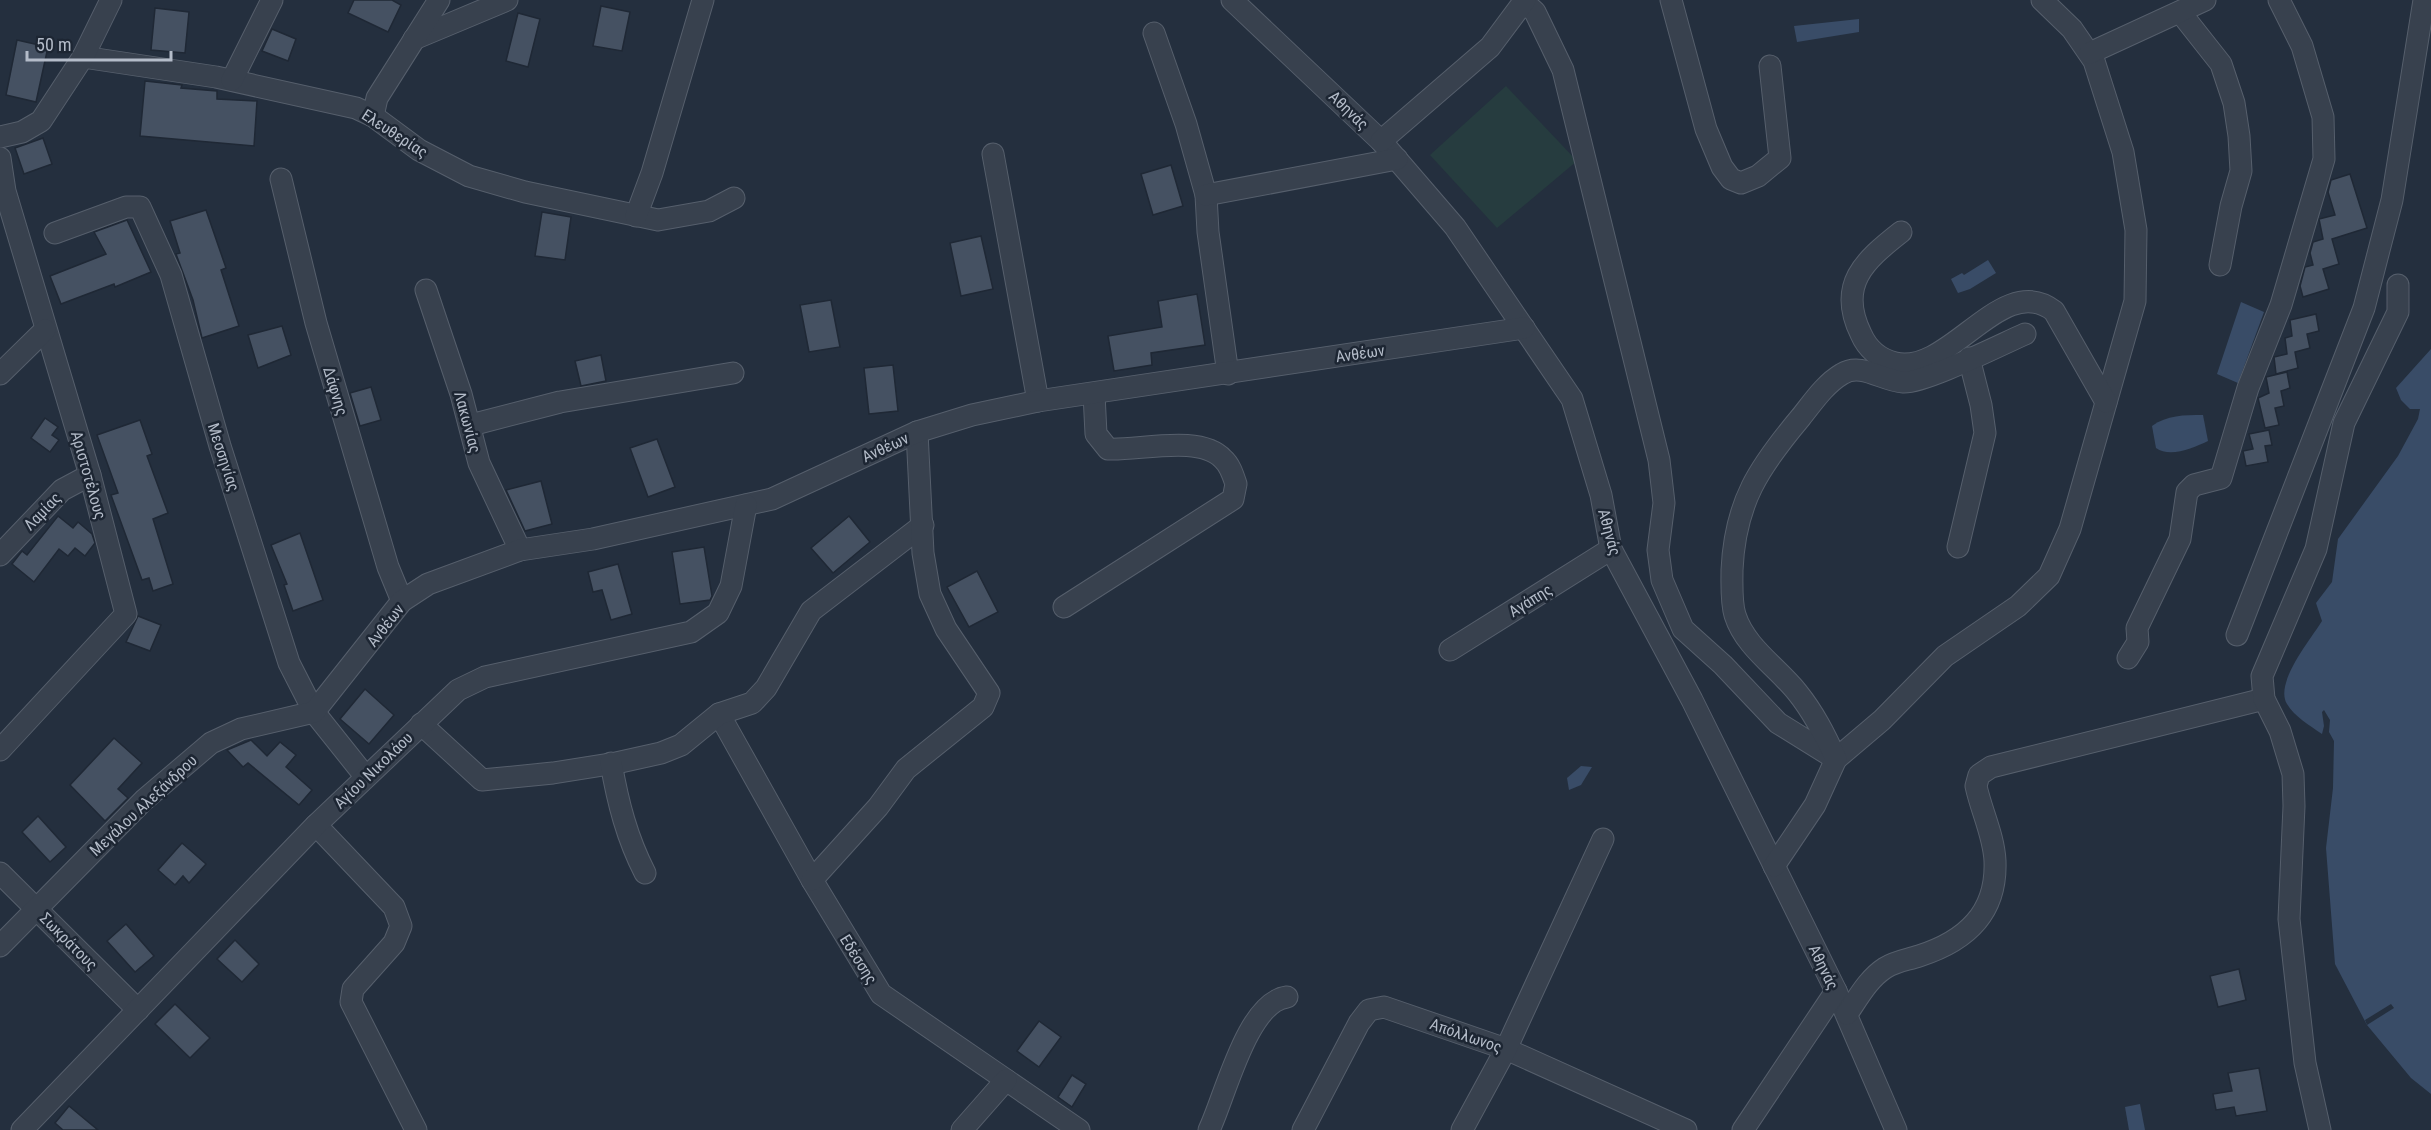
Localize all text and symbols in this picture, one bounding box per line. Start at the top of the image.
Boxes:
scale bar [27,24,171,62]
text: 50 m [36,34,71,55]
street label: Αθηνάς [1325,87,1372,134]
street label: Ελευθερίας [358,105,431,162]
street label: Ανθέων [1334,341,1386,366]
street label: Δάφνης [319,364,352,418]
street label: Λακωνίας [450,389,485,455]
street label: Μεσσηνίας [204,421,243,494]
street label: Ανθέων [859,428,912,466]
street label: Αριστοτέλους [67,429,110,521]
street label: Λαμίας [20,488,65,534]
street label: Αθηνάς [1594,507,1625,557]
street label: Αγάπης [1505,580,1555,621]
street label: Ανθέων [363,600,408,651]
street label: Αγίου Νικολάου [330,728,417,813]
street label: Μεγάλου Αλεξάνδρου [86,751,201,860]
street label: Σωκράτους [36,909,101,974]
street label: Εδέσσης [836,931,881,988]
street label: Αθηνάς [1805,942,1842,993]
street label: Απόλλωνος [1427,1014,1504,1057]

